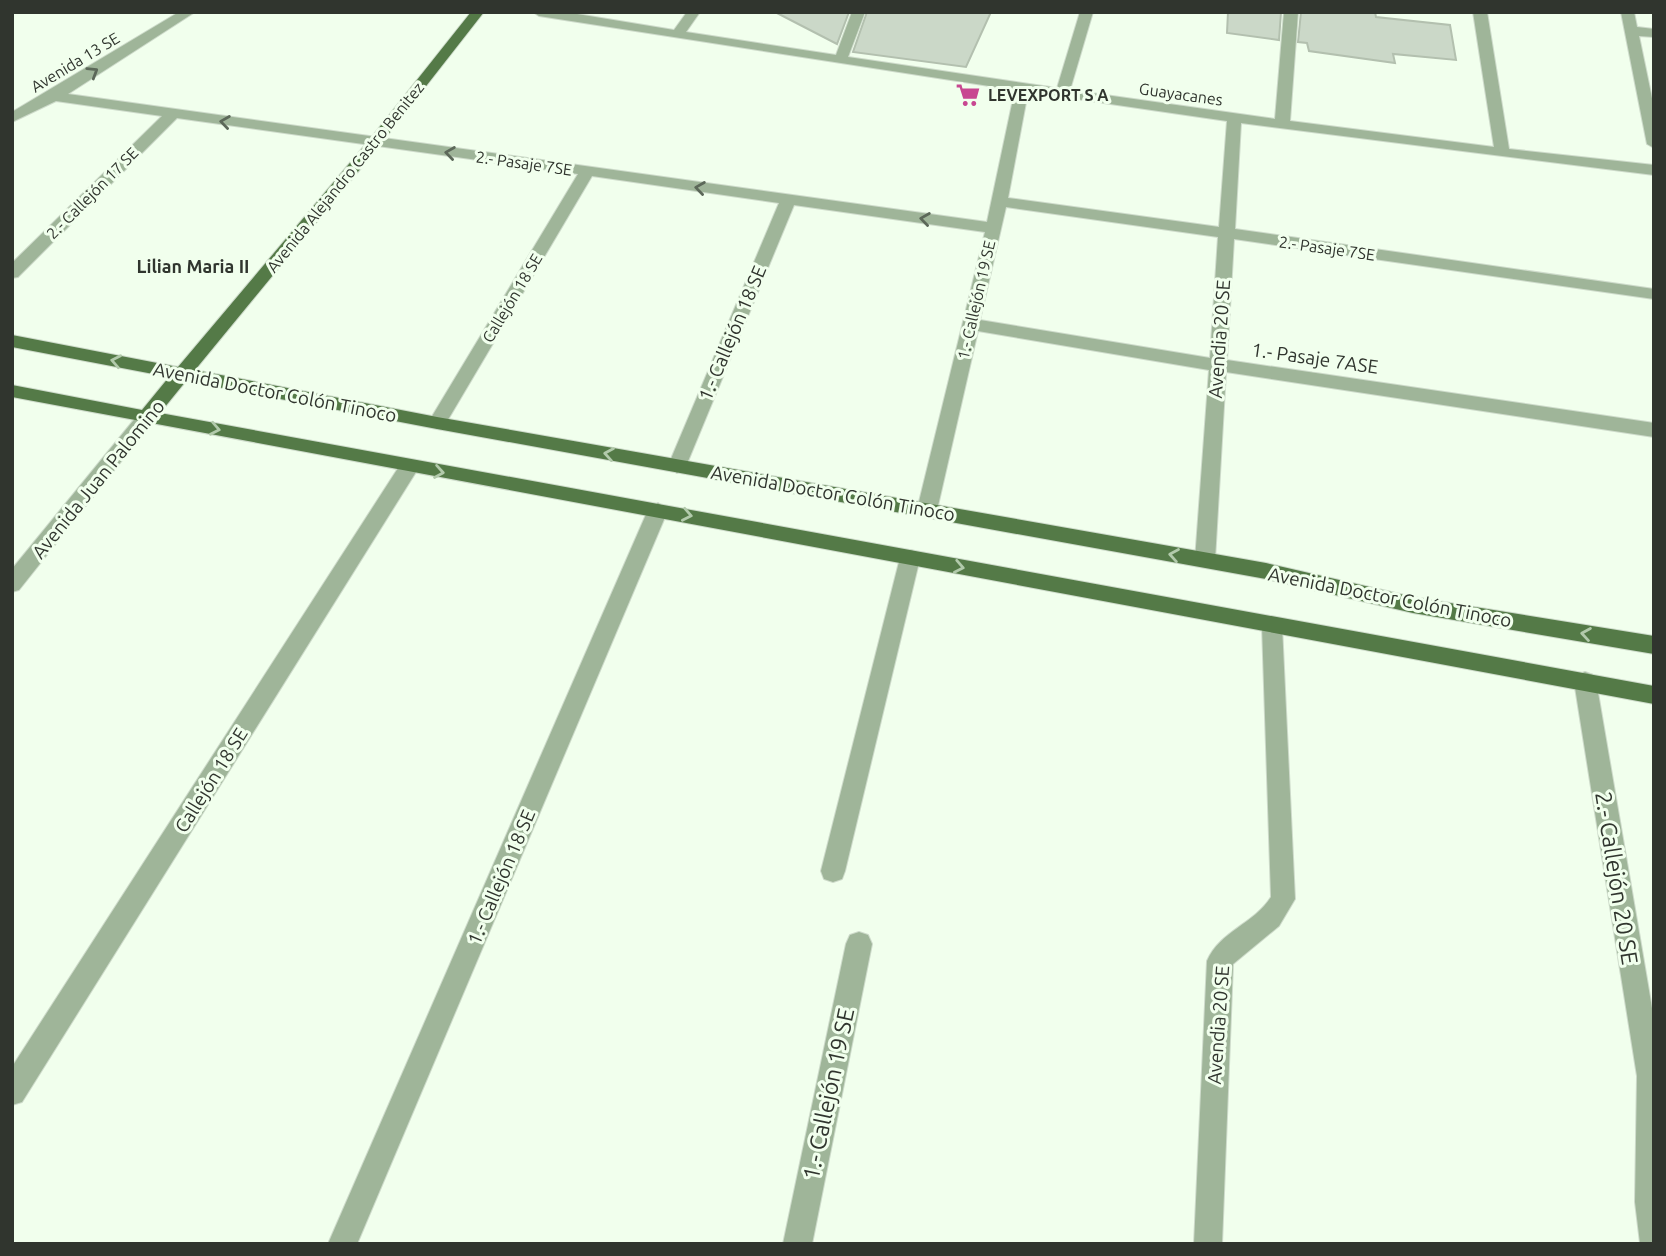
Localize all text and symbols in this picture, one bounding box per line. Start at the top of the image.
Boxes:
street label: Avenida 13 SE [27,28,123,96]
one-way arrow [85,68,98,81]
street label: Avenida Alejandro Castro Benitez [263,78,427,276]
street label: Guayacanes [1138,79,1224,109]
supermarket icon: LEVEXPORT S A [954,81,982,109]
place label: LEVEXPORT S A [988,86,1109,104]
one-way arrow [219,114,231,129]
street label: 2.- Callejón 17 SE [43,144,141,242]
one-way arrow [445,145,456,160]
street label: 2.- Pasaje 7SE [475,147,573,179]
one-way arrow [694,180,706,195]
one-way arrow [919,211,931,226]
street label: 2.- Pasaje 7SE [1278,232,1376,264]
street label: 1.- Callejón 19 SE [954,239,998,361]
street label: Callejón 18 SE [478,250,546,346]
district label: Lilian Maria II [136,256,250,276]
street label: 1.- Callejón 18 SE [694,262,770,404]
street label: Avendia 20 SE [1204,279,1234,399]
street label: 1.- Pasaje 7ASE [1250,338,1380,378]
one-way arrow [110,354,122,369]
street label: Avenida Doctor Colón Tinoco [151,358,399,426]
street label: Avenida Juan Palomino [27,395,169,563]
one-way arrow [209,420,221,435]
one-way arrow [603,447,615,462]
street label: Avenida Doctor Colón Tinoco [709,461,957,525]
one-way arrow [433,464,445,479]
one-way arrow [681,507,693,522]
one-way arrow [1168,548,1180,563]
one-way arrow [953,559,965,574]
street label: Avenida Doctor Colón Tinoco [1266,563,1514,631]
one-way arrow [1580,627,1592,642]
street label: Callejón 18 SE [170,724,252,836]
street label: 2.- Callejón 20 SE [1591,790,1643,966]
street label: 1.- Callejón 18 SE [463,806,539,948]
street label: Avendia 20 SE [1203,965,1233,1085]
street label: 1.- Callejón 19 SE [798,1006,858,1182]

